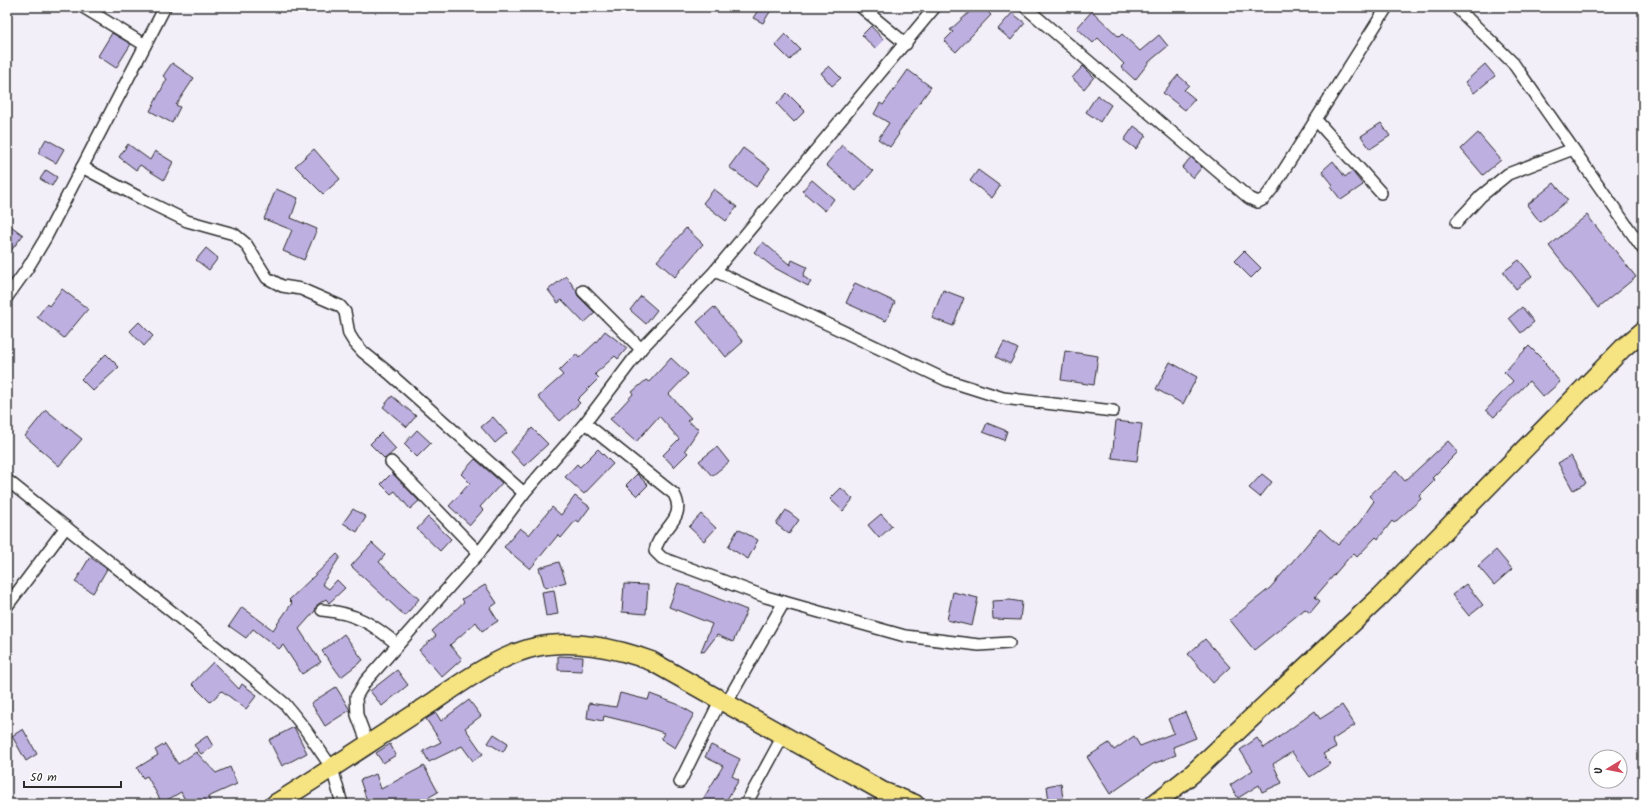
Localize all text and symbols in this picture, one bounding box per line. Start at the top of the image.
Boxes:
north arrow [1588,749,1628,789]
scale bar [24,763,121,789]
text: U [1590,765,1609,775]
text: 50 m [30,768,57,787]

